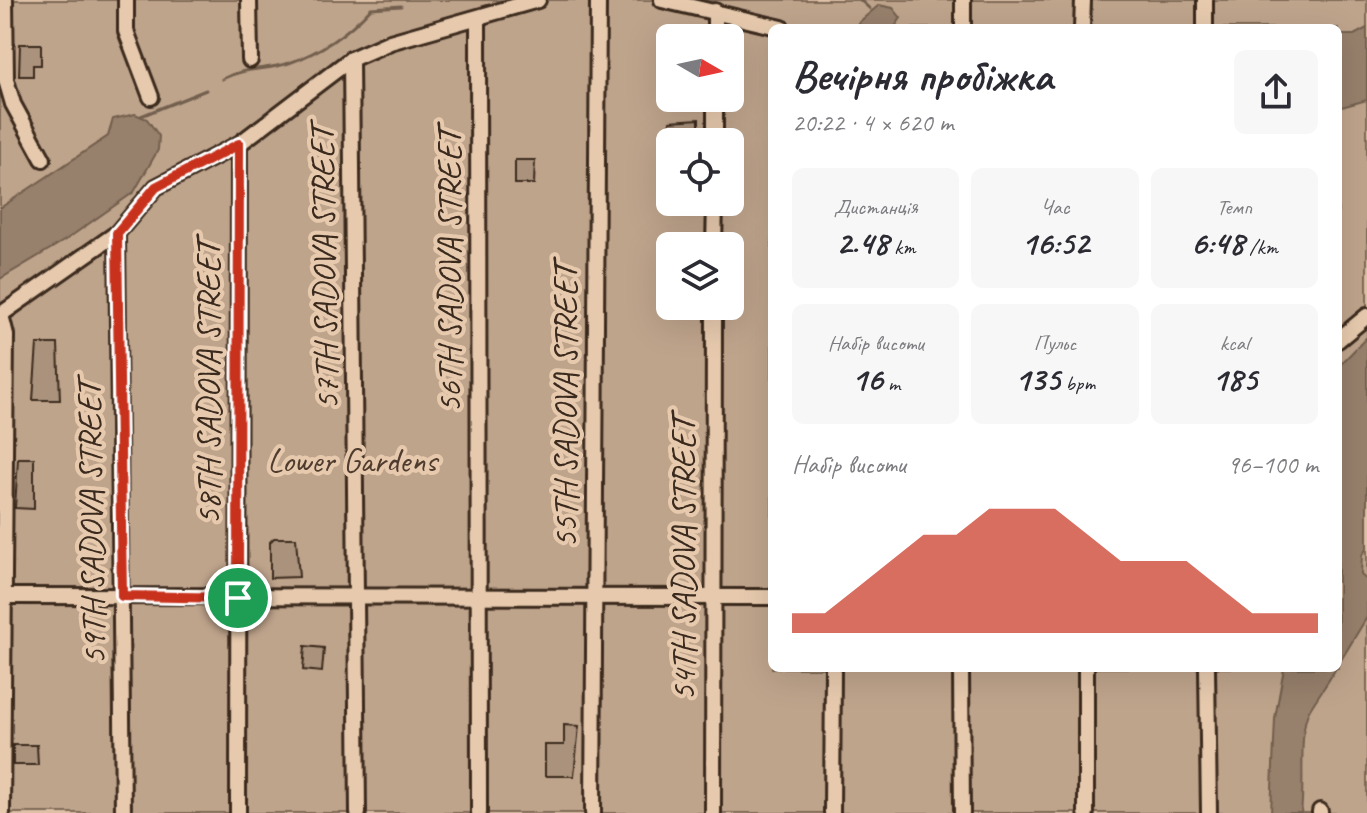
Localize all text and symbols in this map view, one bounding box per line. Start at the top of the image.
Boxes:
north arrow [656,24,744,112]
map controls [656,24,744,320]
text: Вечірня пробіжка [792,48,1052,103]
button: share [1234,50,1318,134]
text: 20:22 · 4 × 620 m [792,106,953,139]
street label: 57TH SADOVA STREET [300,117,348,410]
street label: 56TH SADOVA STREET [428,121,471,413]
button: locate [656,128,744,216]
text: Дистанція [834,193,918,221]
text: Час [1041,193,1069,221]
text: Темп [1217,193,1252,221]
text: 2.48 [836,221,889,264]
text: 16:52 [1021,221,1089,264]
text: 6:48 [1191,221,1244,264]
button: layers [656,232,744,320]
street label: 58TH SADOVA STREET [187,233,230,525]
text: km [889,233,915,261]
text: /km [1244,233,1278,261]
street label: 55TH SADOVA STREET [544,256,587,548]
text: Набір висоти [828,329,924,357]
text: Пульс [1034,329,1076,357]
text: kcal [1220,329,1249,357]
text: 16 [851,357,883,400]
text: 135 [1015,357,1060,400]
text: 185 [1212,357,1257,400]
text: m [883,369,900,397]
text: bpm [1060,369,1095,397]
street label: 59TH SADOVA STREET [67,372,115,665]
street label: 54TH SADOVA STREET [662,409,705,701]
park label: Lower Gardens [267,439,440,482]
text: Набір висоти [792,448,905,481]
text: 96–100 m [1227,448,1318,481]
pin [204,564,272,632]
icon: arrive [216,576,260,620]

